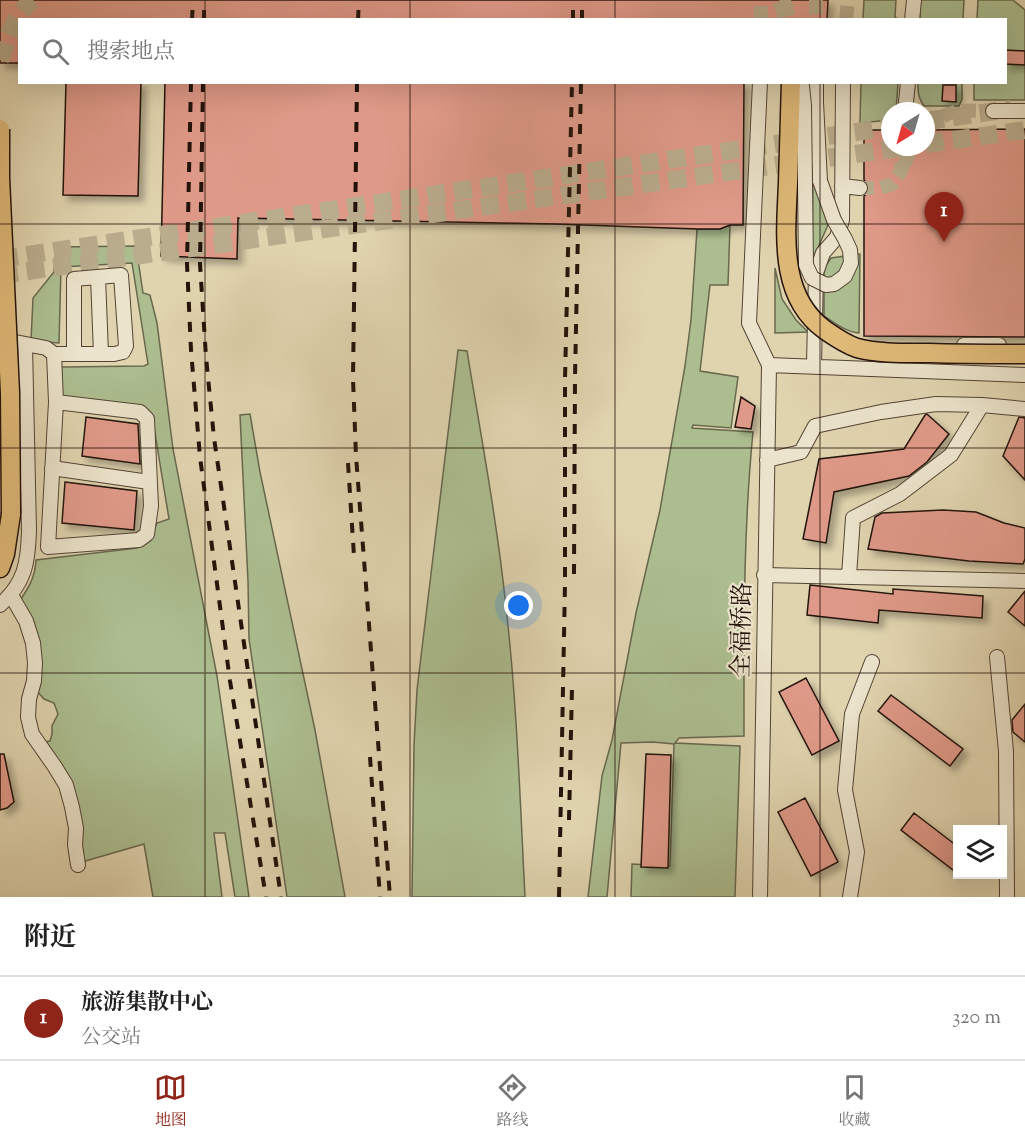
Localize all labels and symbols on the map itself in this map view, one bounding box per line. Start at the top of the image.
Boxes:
north arrow [881,102,935,156]
pin: 1 [924,192,964,242]
street label: 全福桥路 [725,582,761,678]
your location [504,591,533,620]

